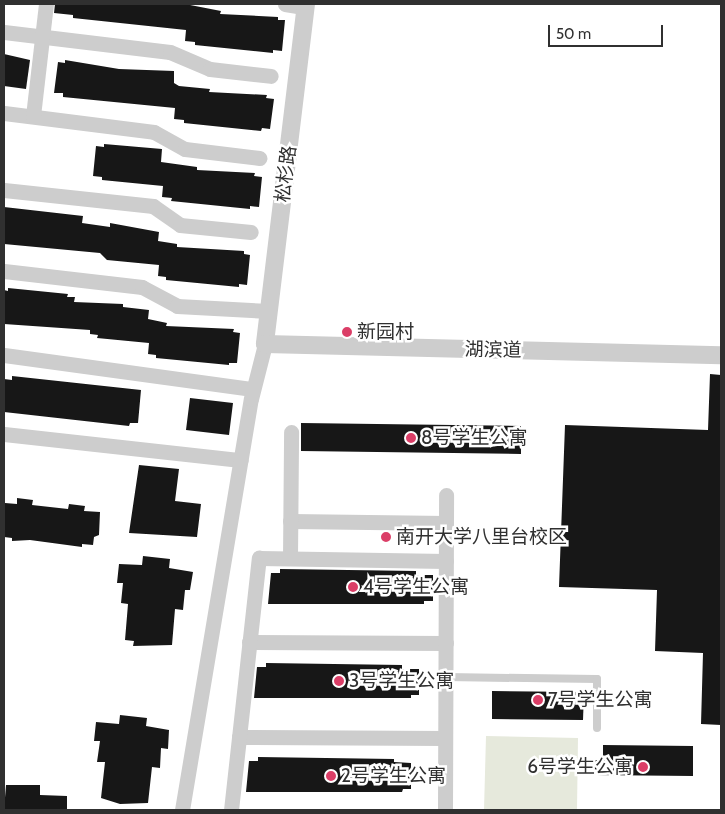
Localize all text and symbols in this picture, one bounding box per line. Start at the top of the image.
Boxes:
scale bar [550,15,665,47]
text: 50 m [556,25,591,43]
street label: 松杉路 [271,144,301,204]
place label: 新园村 [357,321,414,343]
marker: 新园村 [341,326,353,338]
street label: 湖滨道 [464,338,522,362]
place label: 8号学生公寓 [421,427,528,449]
marker: 8号学生公寓 [405,432,417,444]
place label: 南开大学八里台校区 [396,526,567,548]
marker: 南开大学八里台校区 [380,531,392,543]
place label: 4号学生公寓 [363,576,469,598]
marker: 4号学生公寓 [347,581,359,593]
place label: 3号学生公寓 [349,670,454,692]
marker: 3号学生公寓 [333,675,345,687]
place label: 7号学生公寓 [548,689,653,711]
marker: 7号学生公寓 [532,694,544,706]
place label: 6号学生公寓 [527,756,633,778]
marker: 6号学生公寓 [637,761,649,773]
place label: 2号学生公寓 [341,765,446,787]
marker: 2号学生公寓 [325,770,337,782]

